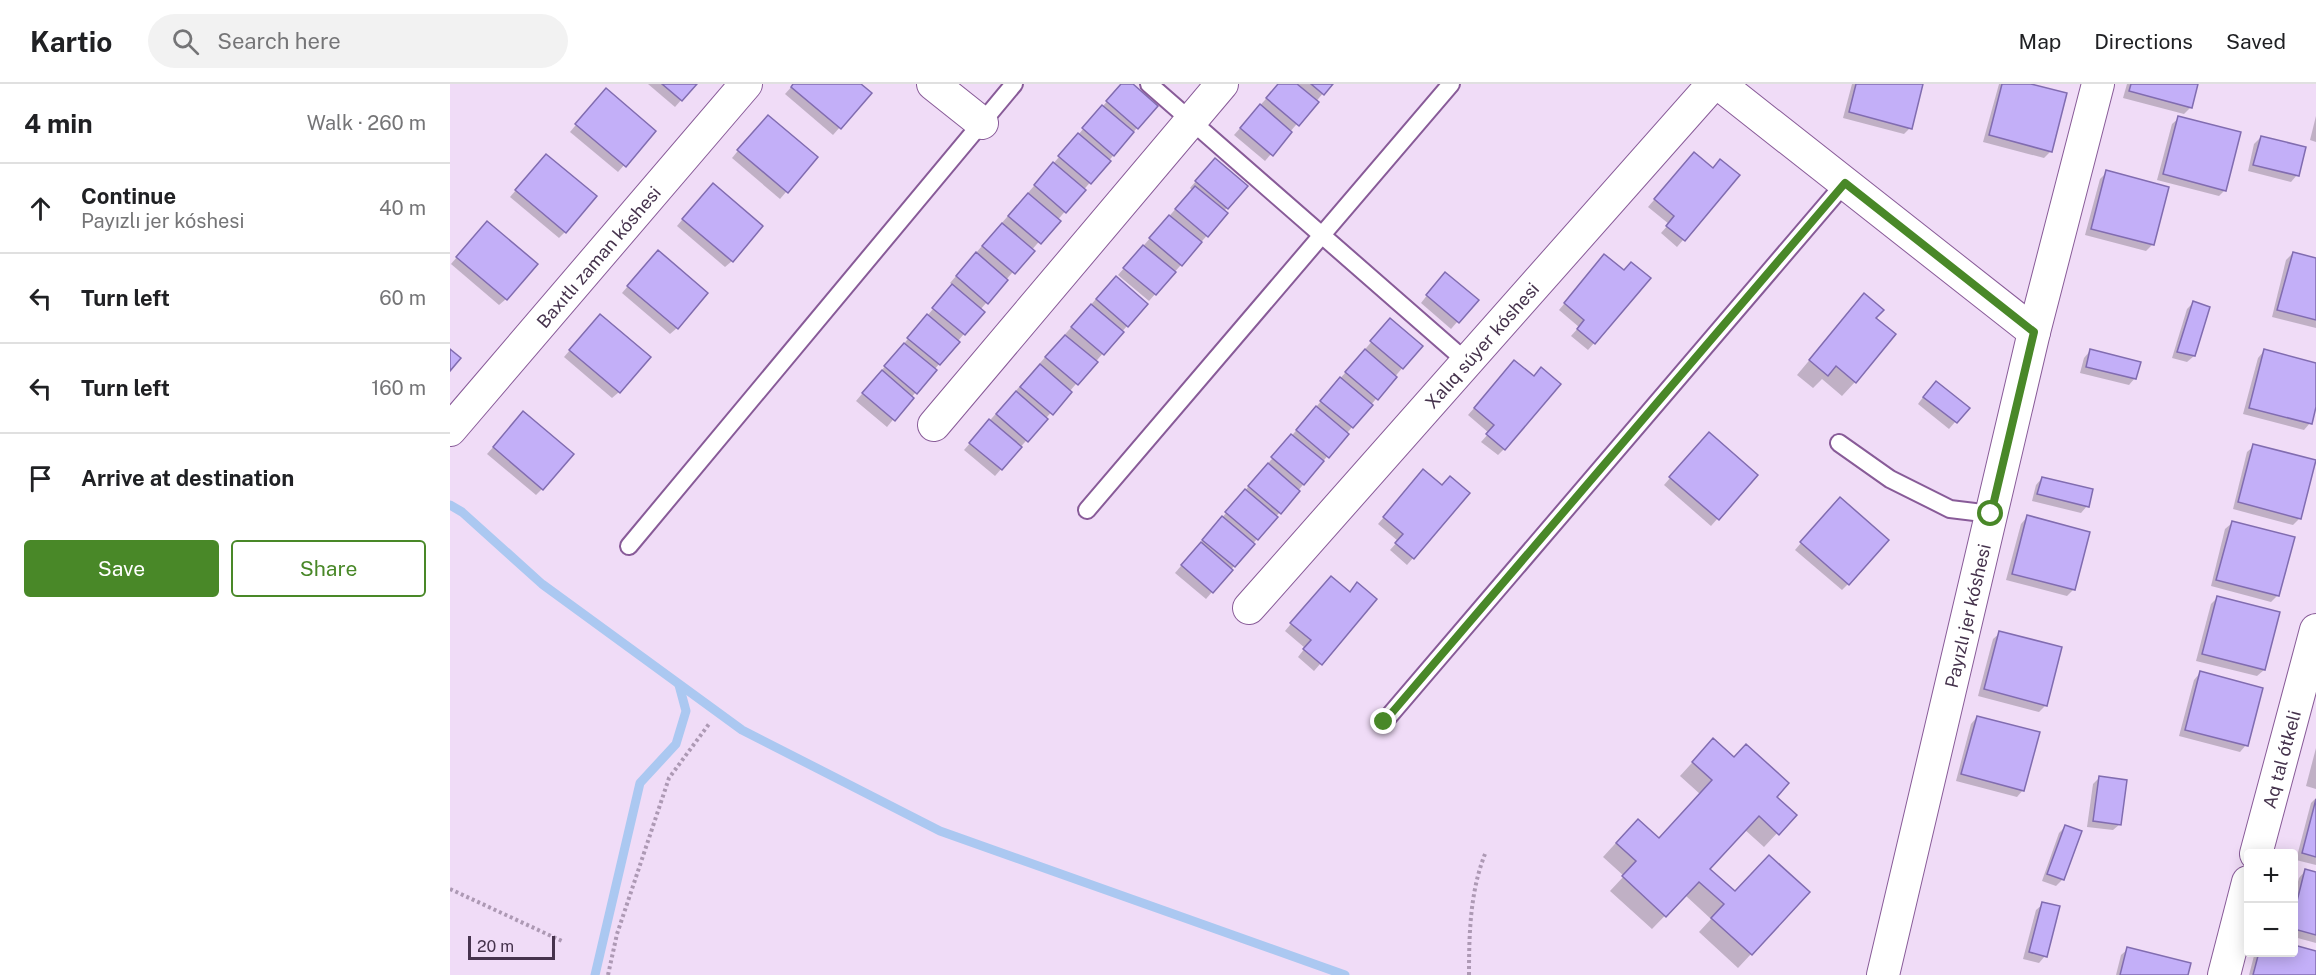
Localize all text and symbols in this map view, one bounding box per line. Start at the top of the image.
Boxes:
search box [148,14,568,68]
text: Kartio [30,25,112,58]
icon: search [169,25,202,58]
text: Search here [217,28,341,54]
text: Map [2019,29,2061,54]
text: Directions [2094,29,2193,54]
text: Saved [2226,29,2286,54]
text: 4 min [24,108,93,139]
text: Walk · 260 m [307,111,426,135]
street label: Baxıtlı zaman kóshesi [532,182,665,332]
text: Continue [81,183,176,209]
icon: ahead [24,192,57,225]
text: 40 m [379,196,426,220]
text: Payızlı jer kóshesi [81,209,244,233]
street label: Xalıq súyer kóshesi [1421,278,1543,412]
icon: left [24,282,57,315]
text: Turn left [81,285,170,311]
text: 60 m [379,286,426,310]
icon: left [24,372,57,405]
text: Turn left [81,375,170,401]
text: 160 m [371,376,426,400]
icon: arrive [24,462,57,495]
text: Arrive at destination [81,465,294,491]
route start [1977,500,2003,526]
button: Save [24,540,219,597]
button: Share [231,540,426,597]
street label: Payızlı jer kóshesi [1940,542,1994,690]
route end [1370,708,1396,734]
street label: Aq tal ótkeli [2258,708,2305,811]
map controls [2244,849,2298,957]
button: + [2244,849,2298,903]
button: − [2244,903,2298,957]
scale bar [468,933,555,960]
text: 20 m [477,937,514,956]

